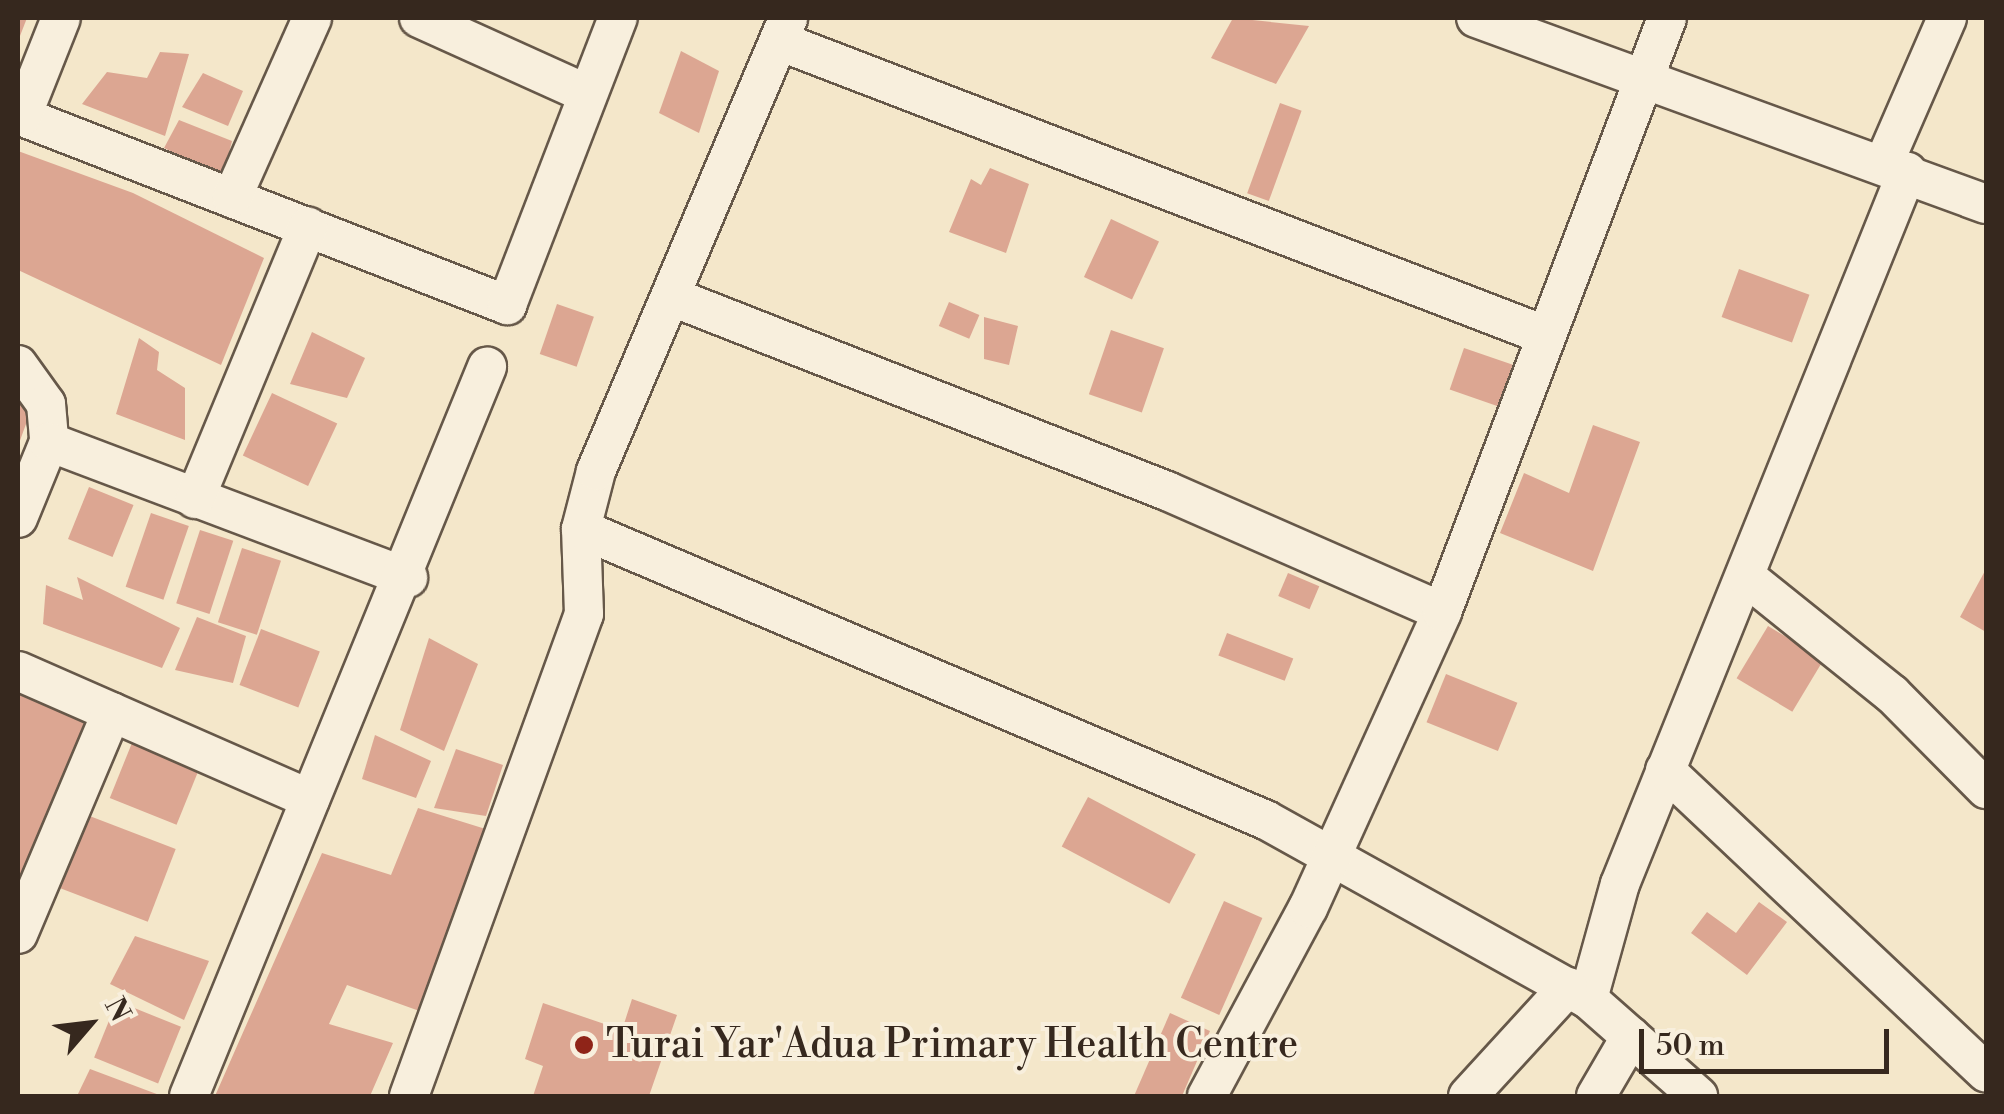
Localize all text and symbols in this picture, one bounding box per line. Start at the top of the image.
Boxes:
north arrow [40,974,140,1074]
text: N [96,992,138,1028]
scale bar [1644,1009,1894,1071]
place label: Turai Yar'Adua Primary Health Centre [606,1021,1298,1069]
text: 50 m [1656,1027,1725,1065]
marker: Turai Yar'Adua Primary Health Centre [571,1032,597,1058]

